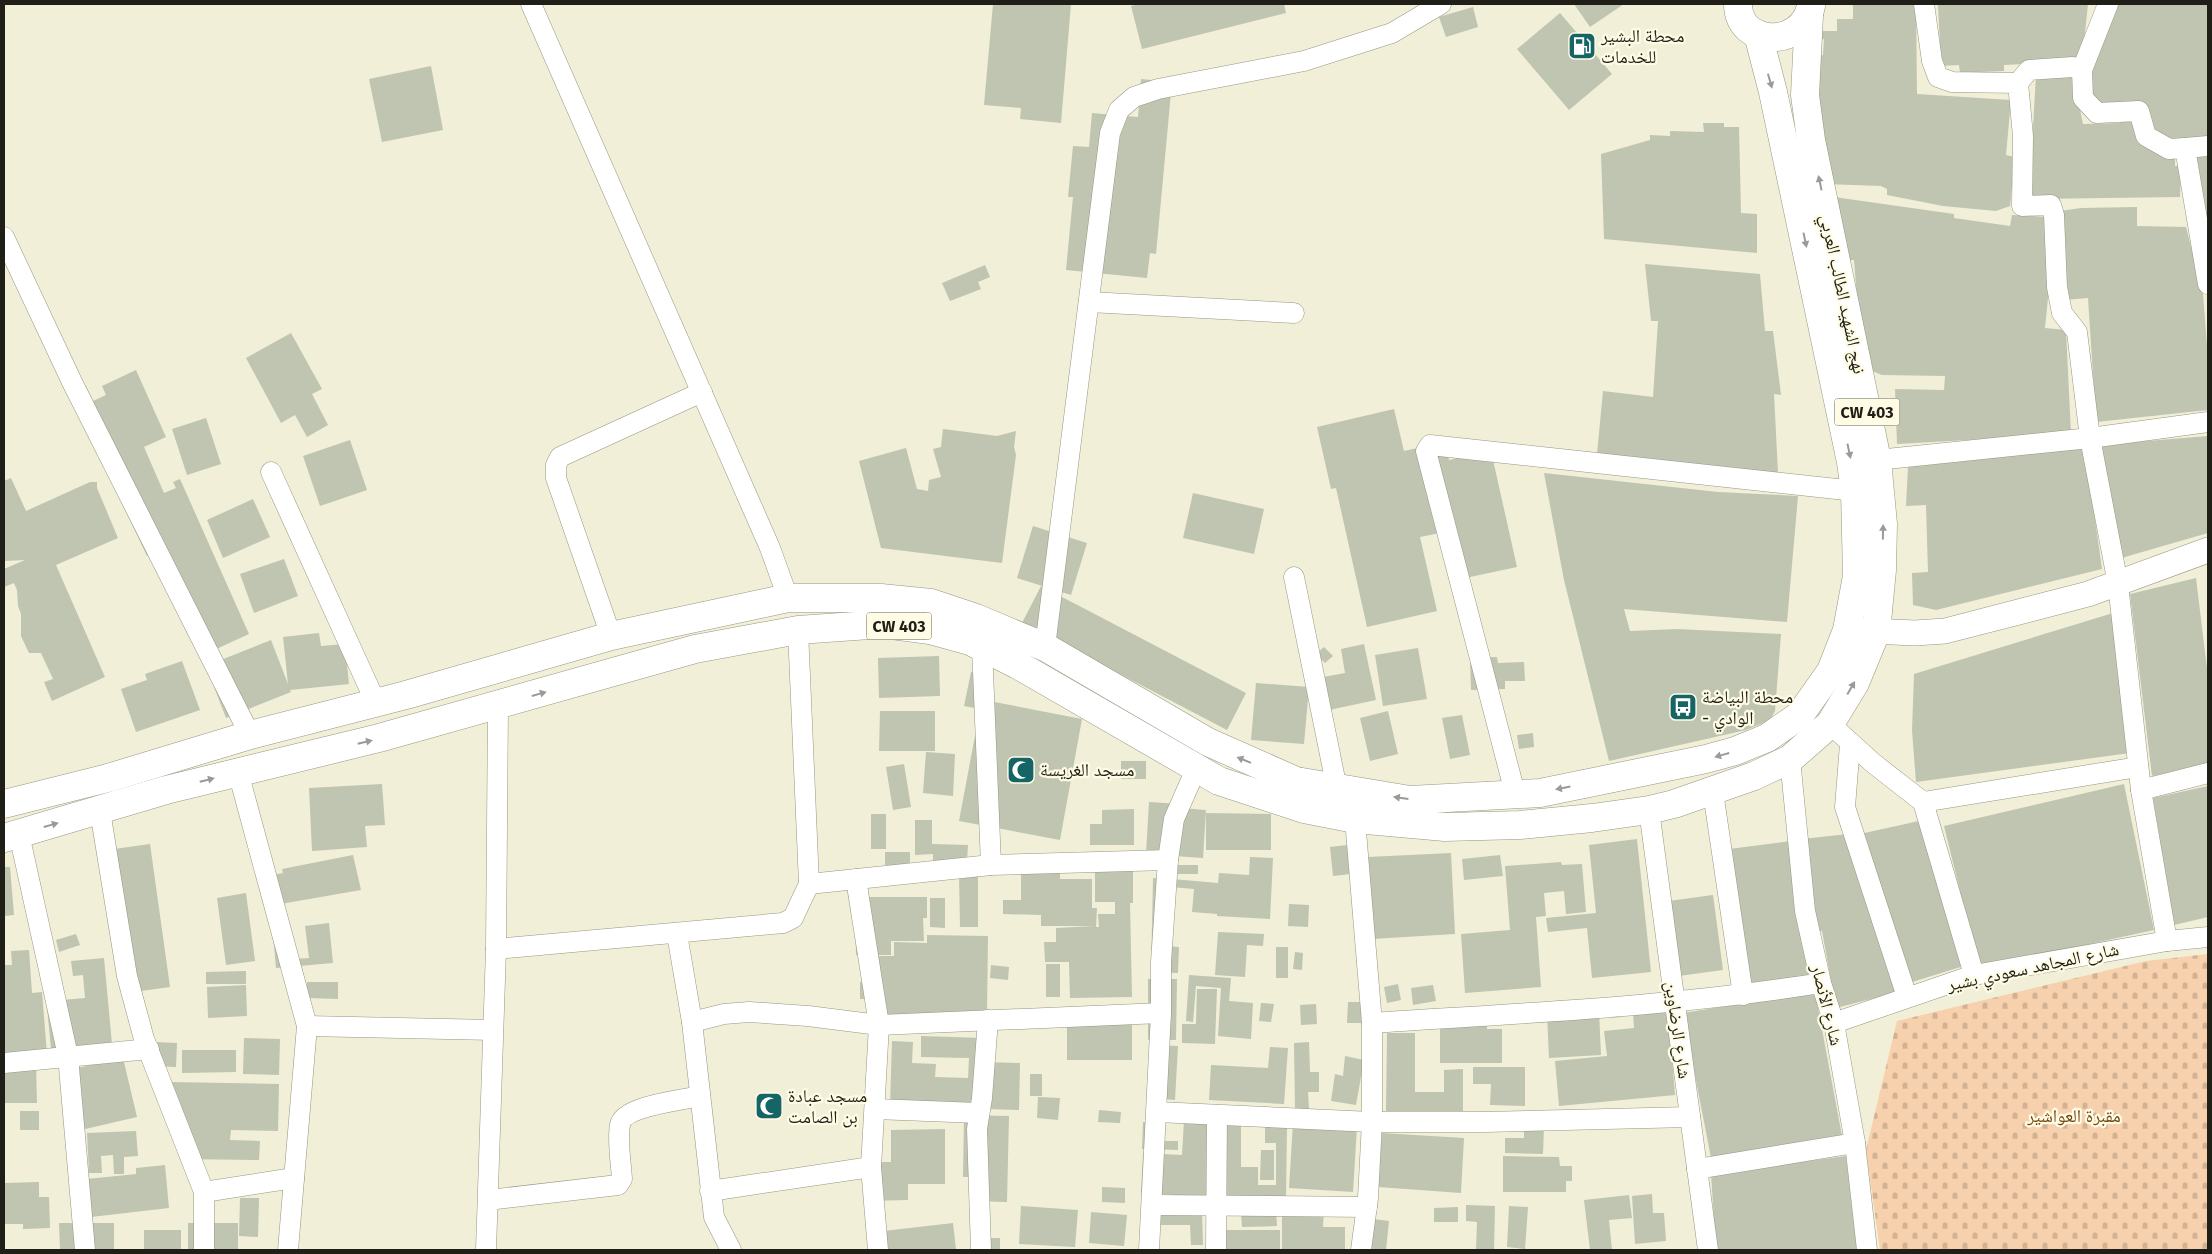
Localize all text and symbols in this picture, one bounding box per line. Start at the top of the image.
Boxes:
place label: محطة البشير للخدمات [1600,25,1684,68]
fuel station icon: محطة البشير للخدمات [1567,31,1597,61]
one-way arrow [1767,74,1775,89]
one-way arrow [1816,175,1824,190]
street label: نهج الشهيد الطالب العربي [1812,212,1871,377]
one-way arrow [1801,233,1809,249]
road number: CW 403 [1834,398,1900,426]
one-way arrow [1845,443,1853,458]
one-way arrow [1879,523,1887,539]
road number: CW 403 [866,612,932,640]
one-way arrow [1847,682,1856,695]
place label: محطة البياضة - الوادي [1702,686,1793,733]
one-way arrow [531,690,546,698]
bus stop icon: محطة البياضة - الوادي [1668,692,1698,722]
one-way arrow [357,738,372,746]
one-way arrow [1714,751,1729,759]
mosque icon: مسجد الغريسة [1006,755,1036,785]
one-way arrow [1237,755,1251,763]
place label: مسجد الغريسة [1040,759,1135,781]
one-way arrow [199,776,214,784]
one-way arrow [1555,784,1570,792]
one-way arrow [1393,794,1409,802]
one-way arrow [43,820,58,828]
street label: شارع المجاهد سعودي بشير [1944,938,2122,1000]
street label: شارع الأنصار [1806,961,1848,1048]
street label: شارع الرضاوين [1660,980,1696,1080]
place label: مسجد عبادة بن الصامت [788,1085,867,1128]
mosque icon: مسجد عبادة بن الصامت [754,1091,784,1121]
park label: مقبرة العواشير [2026,1105,2121,1127]

